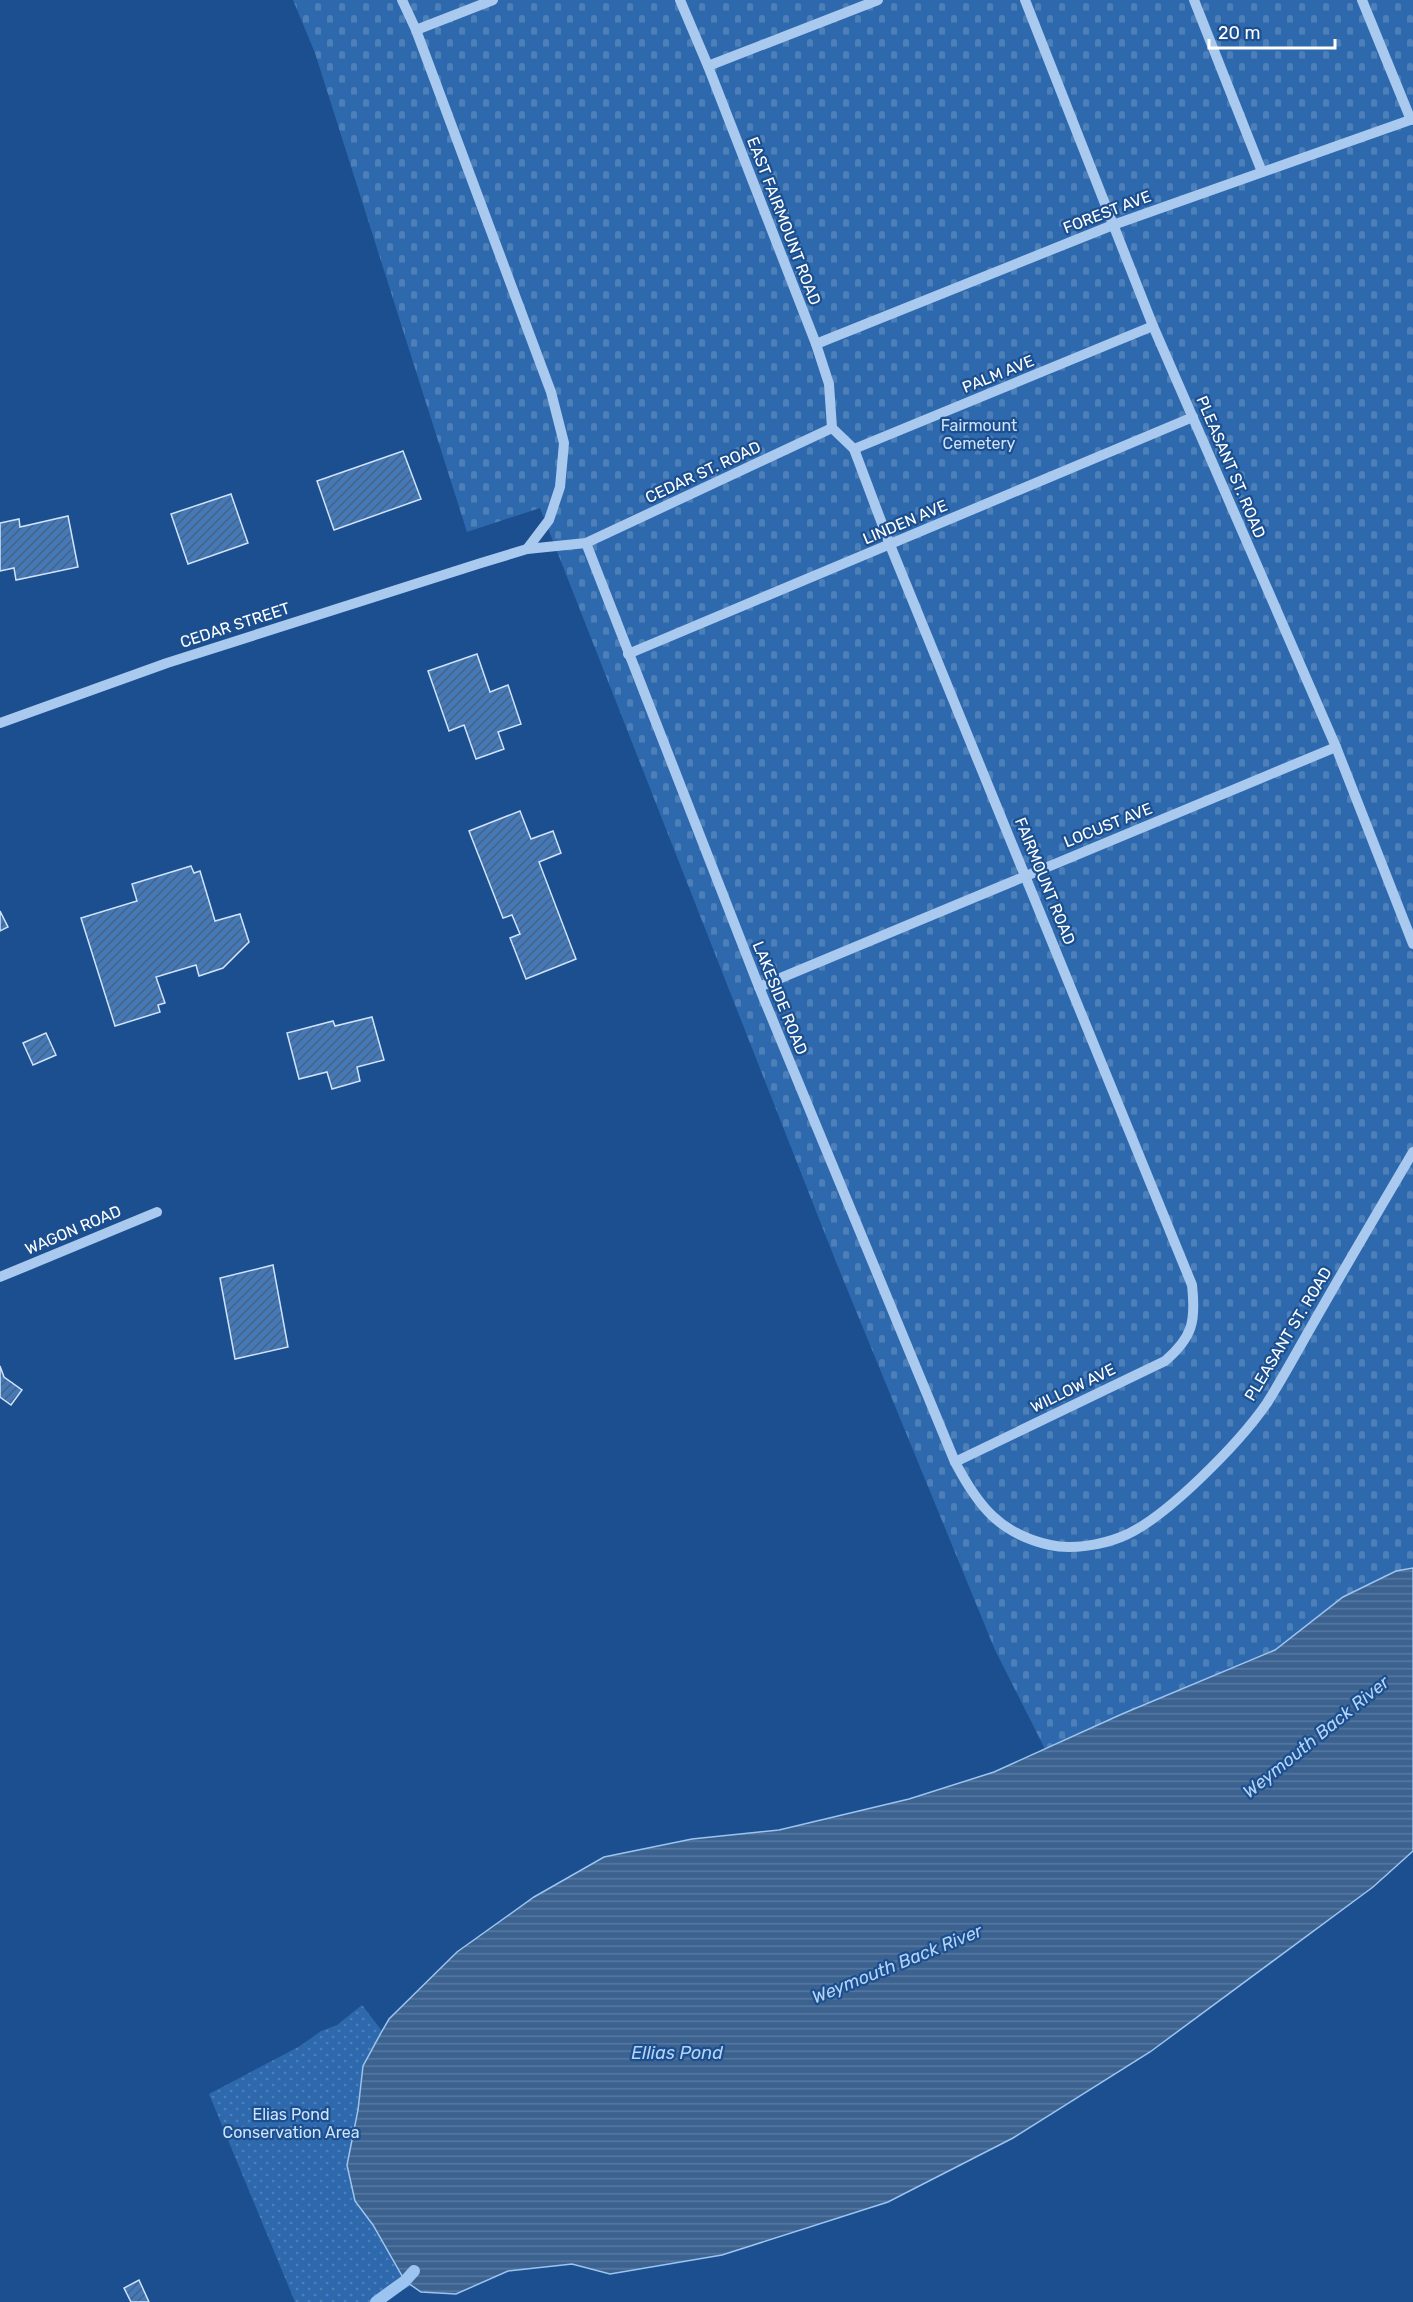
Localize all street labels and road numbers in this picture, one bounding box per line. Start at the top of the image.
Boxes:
street label: EAST FAIRMOUNT ROAD [743,134,825,308]
street label: FOREST AVE [1060,187,1154,237]
street label: PALM AVE [959,351,1037,397]
street label: PLEASANT ST. ROAD [1192,393,1270,541]
street label: CEDAR ST. ROAD [642,437,764,507]
street label: LINDEN AVE [860,496,950,548]
street label: CEDAR STREET [178,598,292,652]
street label: LOCUST AVE [1061,799,1155,851]
street label: FAIRMOUNT ROAD [1011,815,1079,947]
street label: LAKESIDE ROAD [749,938,811,1058]
street label: WAGON ROAD [22,1201,124,1259]
street label: PLEASANT ST. ROAD [1241,1264,1335,1404]
street label: WILLOW AVE [1028,1359,1118,1417]

